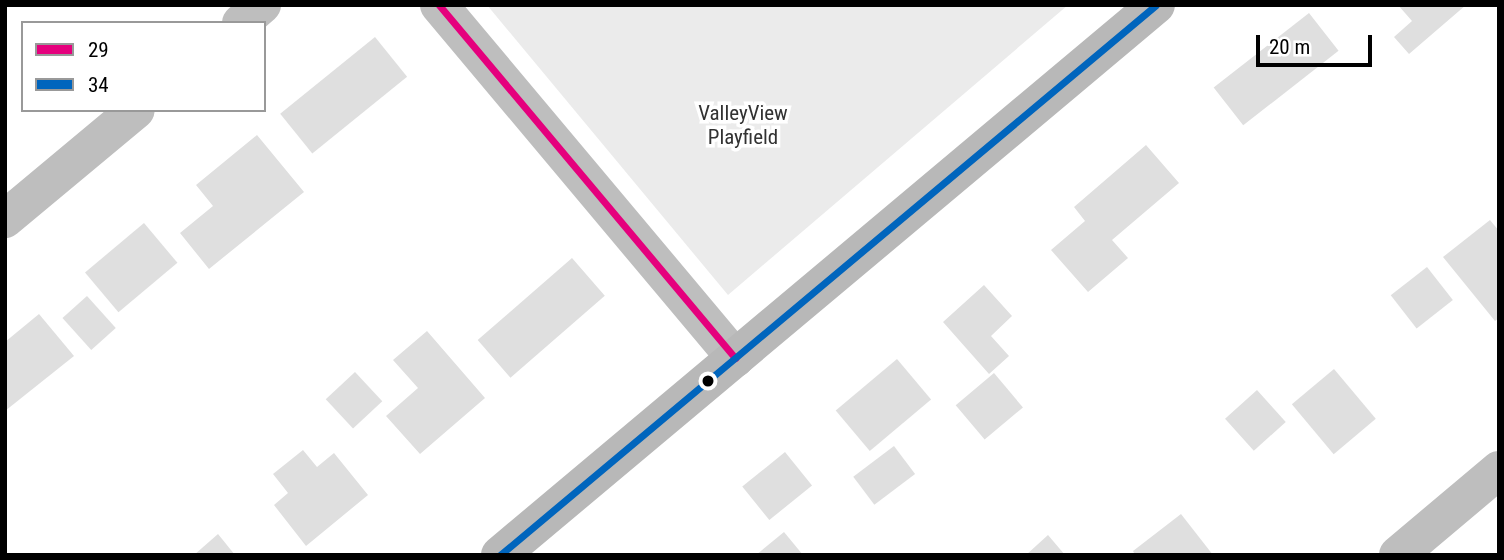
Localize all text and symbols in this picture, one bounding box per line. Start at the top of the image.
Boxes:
legend [21,21,266,112]
scale bar [1259,21,1374,65]
text: 20 m [1269,35,1310,59]
text: 29 [88,38,109,62]
text: 34 [88,73,109,97]
park label: ValleyView Playfield [698,100,788,150]
unlabelled marker [701,374,715,388]

